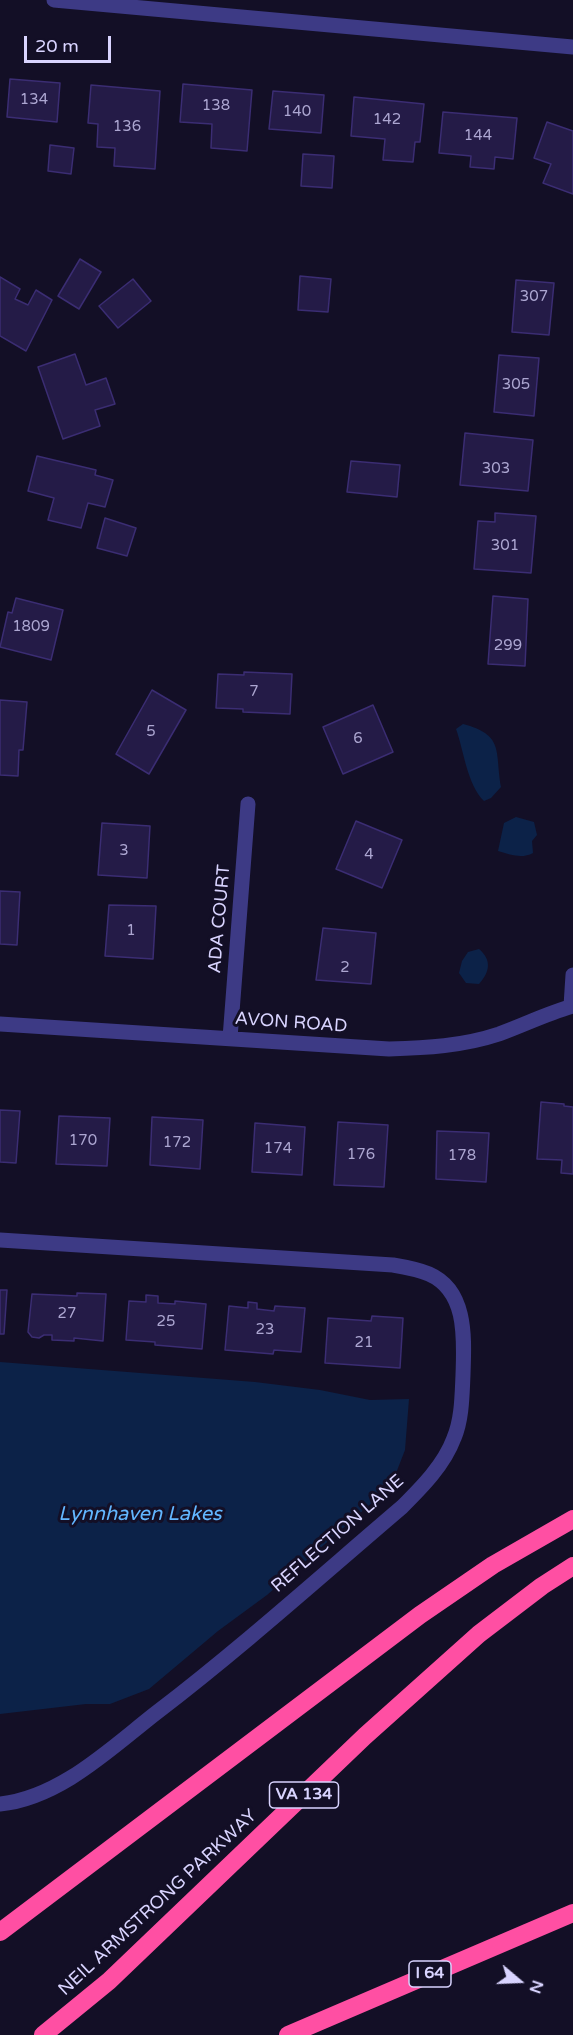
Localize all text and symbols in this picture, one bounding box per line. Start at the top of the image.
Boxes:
scale bar [27,24,114,62]
text: 20 m [35,35,79,57]
house number: 134 [20,91,48,109]
house number: 138 [202,97,230,115]
house number: 140 [283,103,311,121]
house number: 142 [373,111,401,129]
house number: 136 [113,118,141,136]
house number: 144 [464,127,492,145]
house number: 307 [520,288,548,306]
house number: 305 [502,376,530,394]
house number: 303 [482,460,510,478]
house number: 301 [491,537,519,555]
house number: 1809 [12,618,50,636]
house number: 299 [494,637,522,655]
house number: 7 [249,683,259,701]
house number: 5 [146,723,156,741]
house number: 6 [353,730,363,748]
house number: 3 [119,842,129,860]
house number: 4 [364,846,374,864]
street label: ADA COURT [204,864,236,974]
house number: 1 [126,922,136,940]
house number: 2 [340,959,350,977]
street label: AVON ROAD [234,1008,348,1038]
house number: 170 [69,1132,97,1150]
house number: 172 [163,1134,191,1152]
house number: 174 [264,1140,292,1158]
house number: 176 [347,1146,375,1164]
house number: 178 [448,1147,476,1165]
house number: 27 [58,1305,76,1323]
house number: 25 [157,1313,175,1331]
house number: 23 [256,1321,274,1339]
house number: 21 [355,1334,373,1352]
street label: REFLECTION LANE [267,1471,409,1597]
water label: Lynnhaven Lakes [58,1503,222,1527]
road number: VA 134 [270,1782,338,1808]
street label: NEIL ARMSTRONG PARKWAY [54,1805,262,2001]
north arrow [489,1951,549,2011]
road number: I 64 [409,1961,451,1987]
text: N [524,1978,548,1996]

